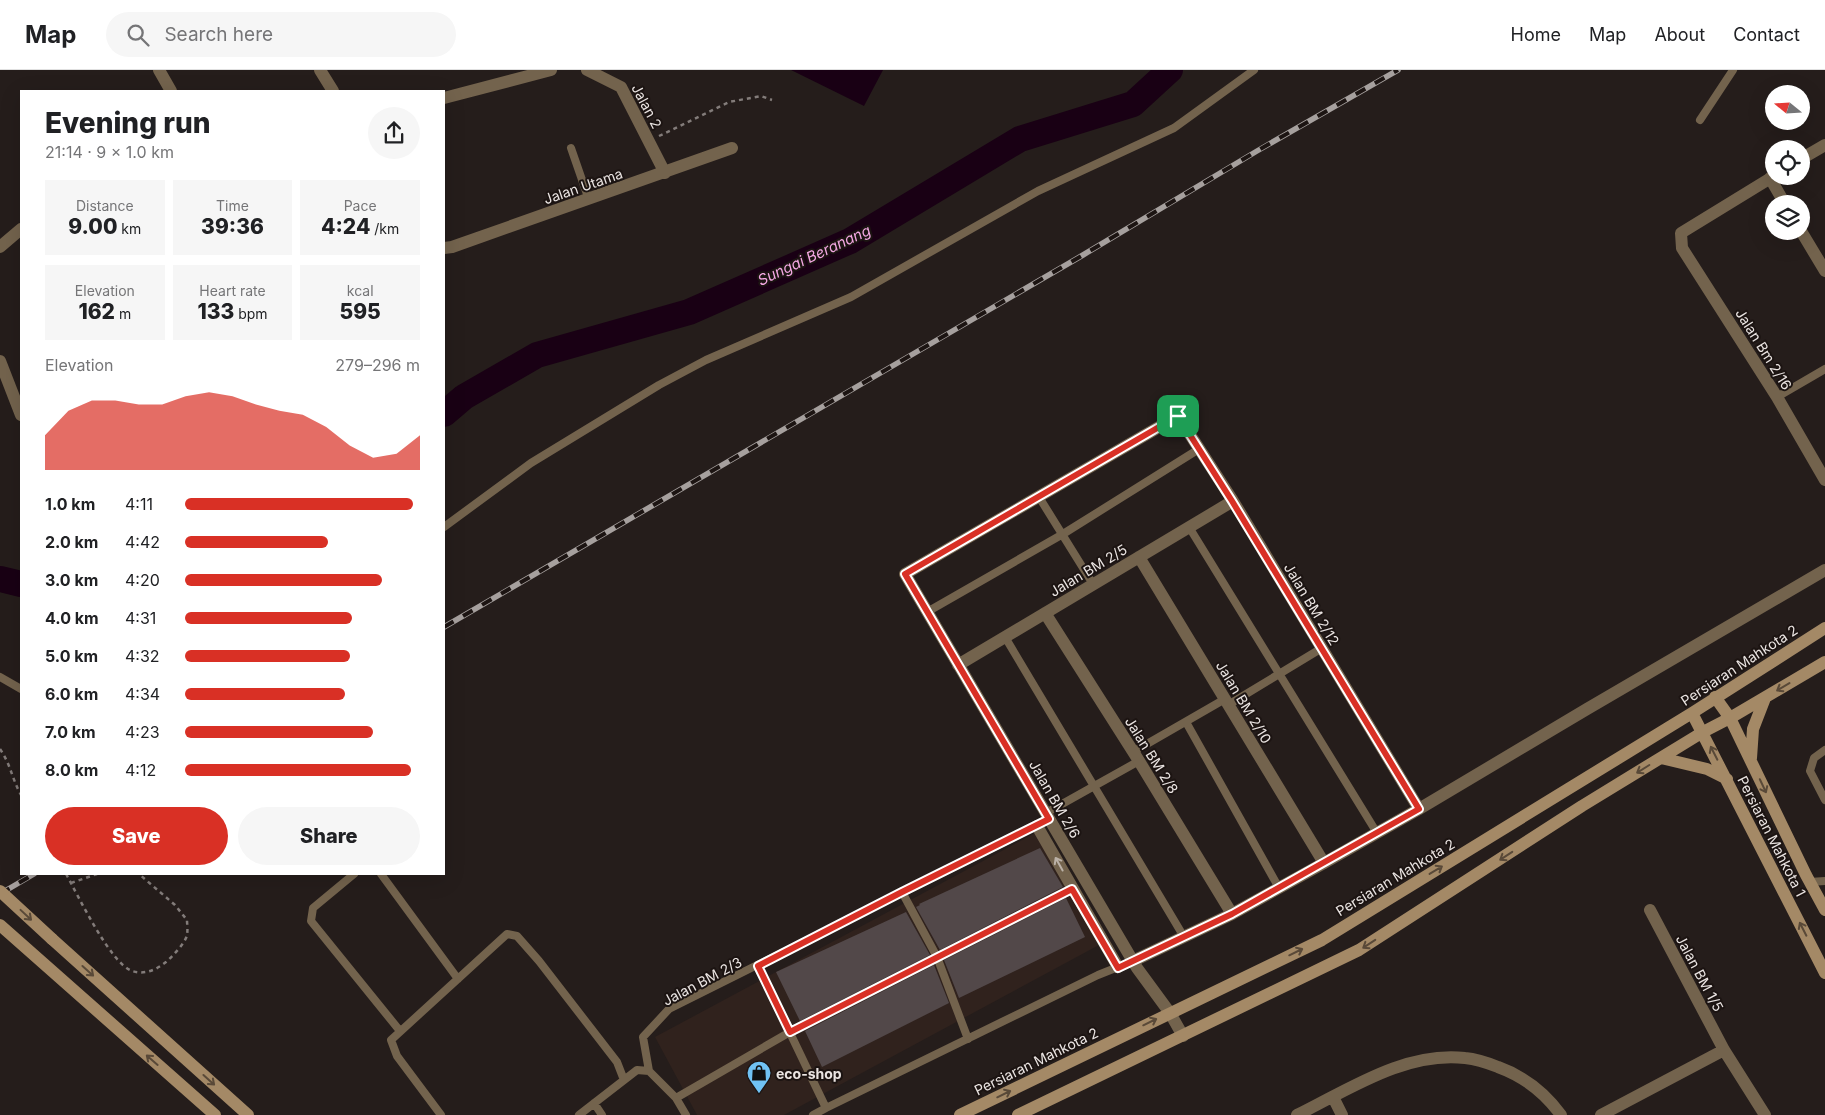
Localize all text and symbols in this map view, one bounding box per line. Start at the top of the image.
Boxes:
search box [106,12,456,57]
text: Map [25,20,76,49]
icon: search [124,21,152,49]
text: Search here [164,23,273,46]
text: Home [1511,24,1561,45]
text: Map [1589,24,1626,45]
text: About [1654,24,1705,45]
text: Contact [1733,24,1800,45]
street label: Jalan 2 [628,81,666,131]
north arrow [1765,85,1810,130]
map controls [1765,85,1810,240]
text: Evening run [45,106,211,140]
button: share [368,107,420,159]
button: locate [1765,140,1810,185]
text: 21:14 · 9 × 1.0 km [45,142,174,162]
street label: Jalan Utama [541,165,625,207]
button: layers [1765,195,1810,240]
text: Distance [76,197,134,214]
text: Time [216,197,249,214]
text: Pace [344,197,377,214]
text: 9.00 [68,214,117,239]
text: 39:36 [201,214,264,239]
text: 4:24 [321,214,370,239]
text: km [117,220,141,237]
text: /km [370,220,399,237]
water label: Sungai Beranang [754,220,874,290]
text: Elevation [75,282,135,299]
text: Heart rate [199,282,266,299]
text: kcal [347,282,374,299]
text: 162 [78,299,115,324]
text: 133 [197,299,234,324]
text: 595 [340,299,381,324]
text: m [115,305,131,322]
text: bpm [234,305,268,322]
street label: Jalan Bm 2/16 [1732,305,1796,393]
text: Elevation [45,355,114,375]
text: 279–296 m [335,355,420,375]
pin [1157,395,1199,437]
icon: arrive [1164,402,1192,430]
text: 1.0 km [45,494,95,514]
text: 4:11 [125,494,153,514]
text: 2.0 km [45,532,98,552]
text: 4:42 [125,532,160,552]
street label: Jalan BM 2/5 [1046,540,1130,600]
street label: Jalan BM 2/12 [1281,560,1343,648]
text: 3.0 km [45,570,98,590]
text: 4:20 [125,570,160,590]
text: 4.0 km [45,608,99,628]
text: 4:31 [125,608,156,628]
street label: Persiaran Mahkota 2 [1677,621,1801,709]
text: 5.0 km [45,646,98,666]
text: 4:32 [125,646,160,666]
street label: Jalan BM 2/10 [1213,658,1275,746]
one-way arrow [1777,682,1791,692]
text: 6.0 km [45,684,98,704]
text: 4:34 [125,684,160,704]
street label: Jalan BM 2/8 [1122,713,1182,797]
text: 7.0 km [45,722,96,742]
text: 4:23 [125,722,160,742]
one-way arrow [1709,746,1718,761]
street label: Jalan BM 2/6 [1026,757,1084,841]
text: 8.0 km [45,760,98,780]
text: 4:12 [125,760,156,780]
one-way arrow [1636,764,1650,774]
street label: Persiaran Mahkota 1 [1734,773,1810,899]
one-way arrow [1759,778,1769,793]
button: Save [45,807,228,865]
button: Share [238,807,420,865]
street label: Persiaran Mahkota 2 [1332,835,1458,919]
one-way arrow [1499,851,1513,861]
one-way arrow [1053,858,1063,872]
one-way arrow [1429,864,1443,874]
one-way arrow [19,909,32,921]
one-way arrow [1798,922,1807,937]
street label: Jalan BM 1/5 [1673,932,1727,1014]
one-way arrow [1362,939,1376,949]
one-way arrow [1288,947,1303,956]
street label: Jalan BM 2/3 [659,953,745,1009]
one-way arrow [81,966,94,977]
one-way arrow [1142,1017,1157,1027]
street label: Persiaran Mahkota 2 [971,1024,1101,1098]
one-way arrow [146,1054,159,1066]
shop icon: eco-shop [746,1060,772,1094]
place label: eco-shop [776,1065,842,1082]
one-way arrow [202,1074,215,1086]
one-way arrow [996,1088,1011,1098]

